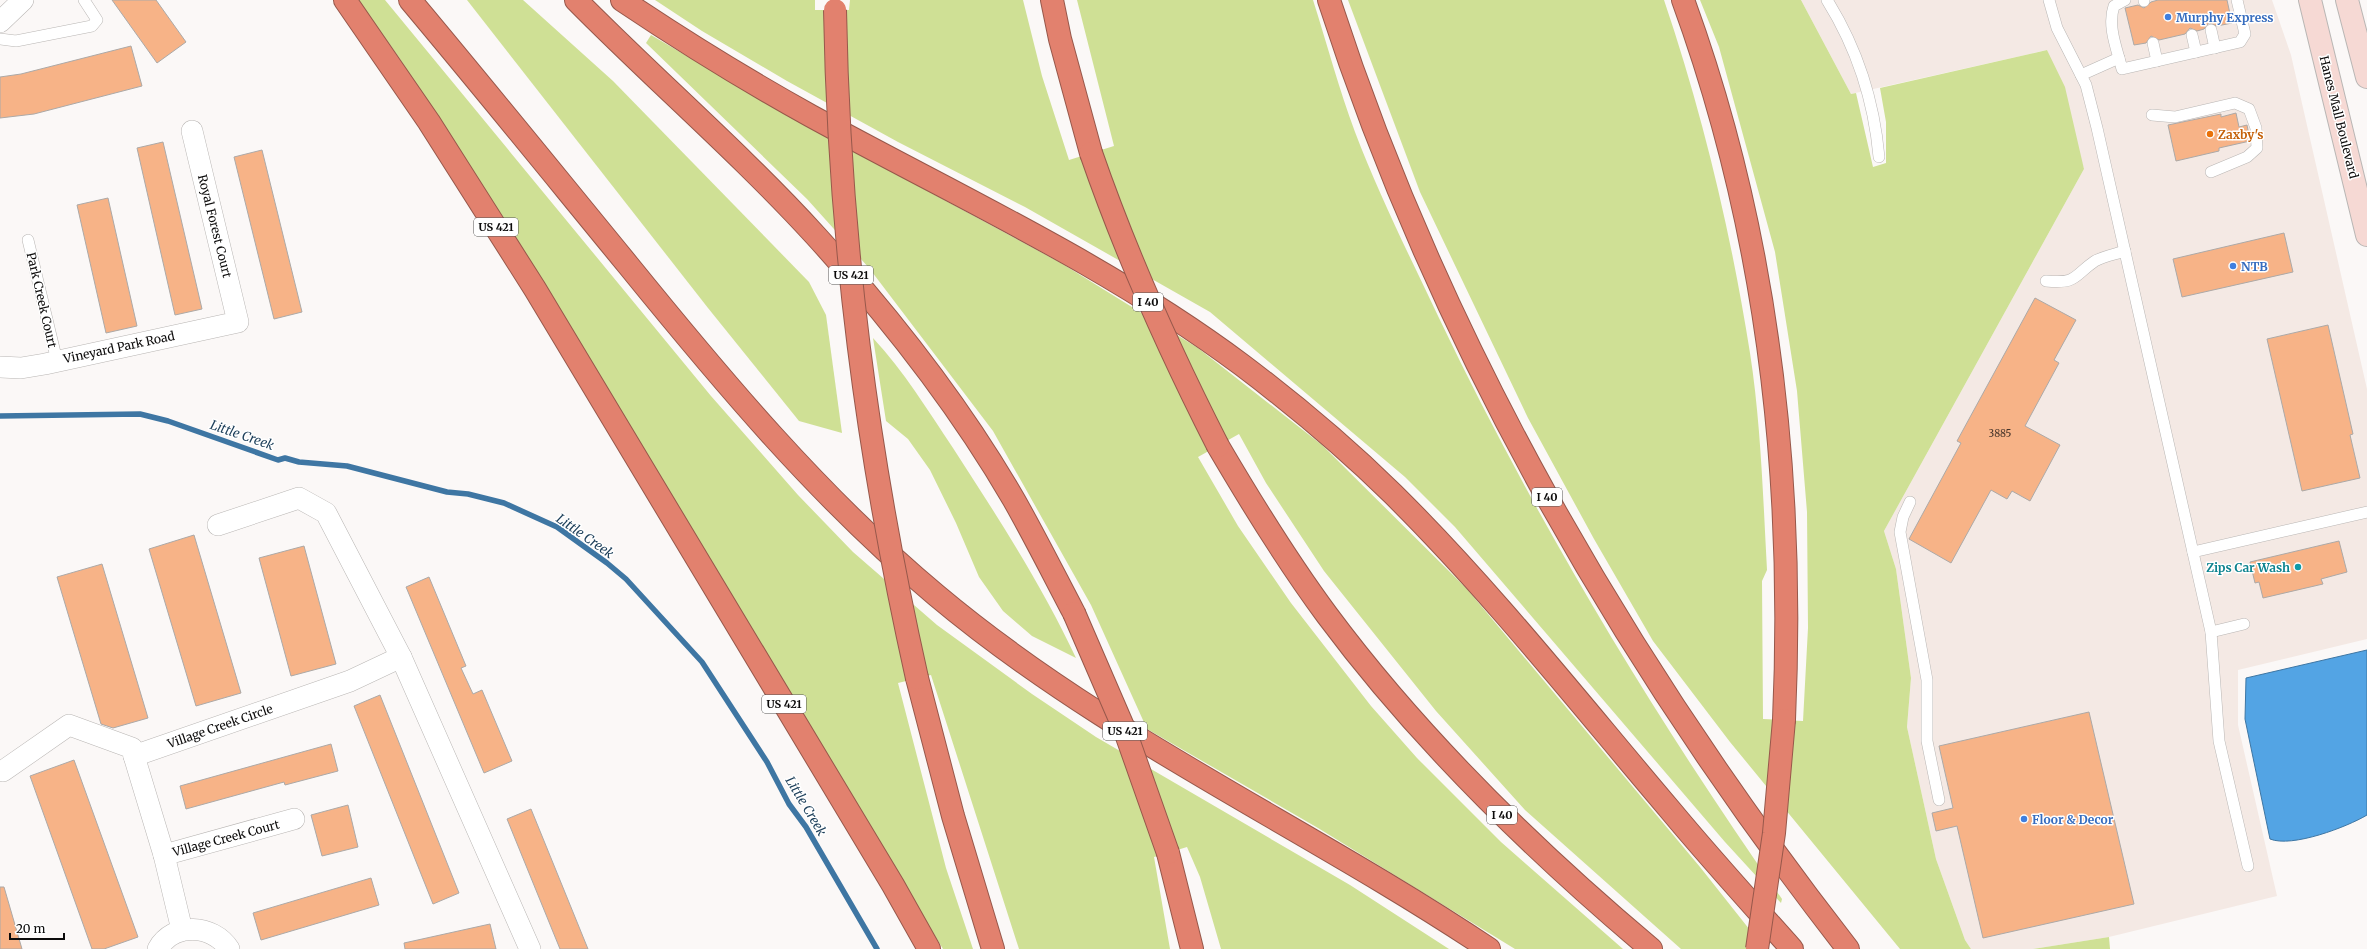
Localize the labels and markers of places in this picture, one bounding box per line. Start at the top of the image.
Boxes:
place label: Murphy Express [2176,10,2274,25]
marker: Murphy Express [2163,12,2173,22]
place label: Zaxby's [2218,127,2264,142]
marker: Zaxby's [2205,129,2215,139]
place label: NTB [2241,259,2268,274]
marker: NTB [2228,261,2238,271]
place label: Zips Car Wash [2206,560,2290,575]
marker: Zips Car Wash [2293,562,2303,572]
place label: Floor & Decor [2032,812,2114,827]
marker: Floor & Decor [2019,814,2029,824]

